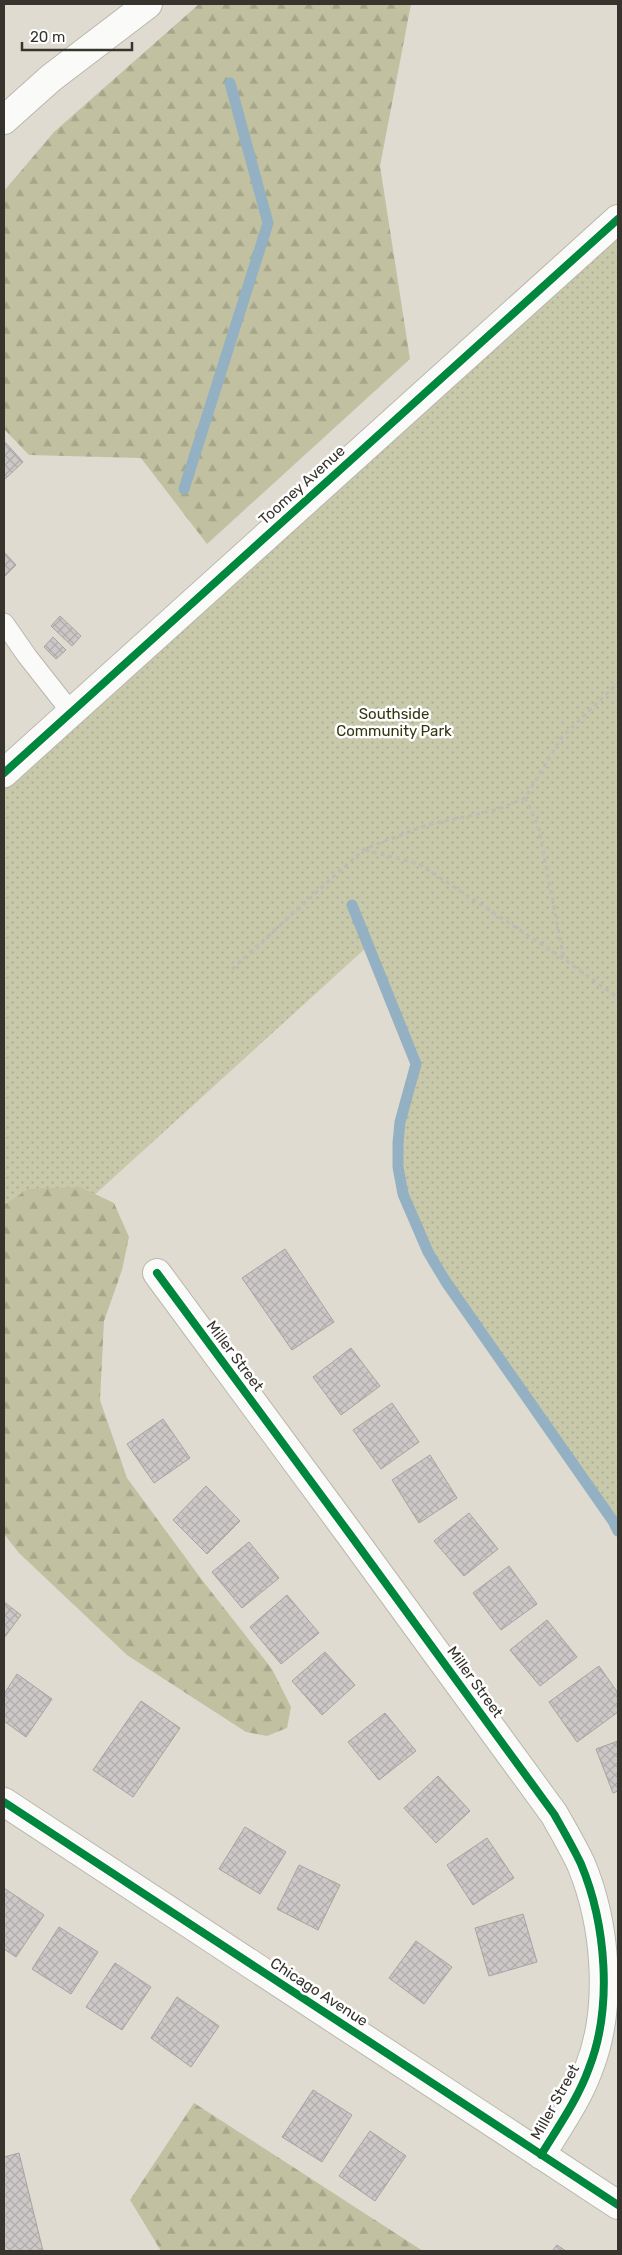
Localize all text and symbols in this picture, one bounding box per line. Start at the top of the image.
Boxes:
scale bar [22,20,132,52]
text: 20 m [30,28,65,46]
street label: Toomey Avenue [255,442,349,528]
park label: Southside Community Park [336,705,452,740]
street label: Miller Street [203,1317,267,1395]
street label: Miller Street [443,1643,507,1721]
street label: Chicago Avenue [267,1954,371,2030]
street label: Miller Street [527,2061,583,2143]

